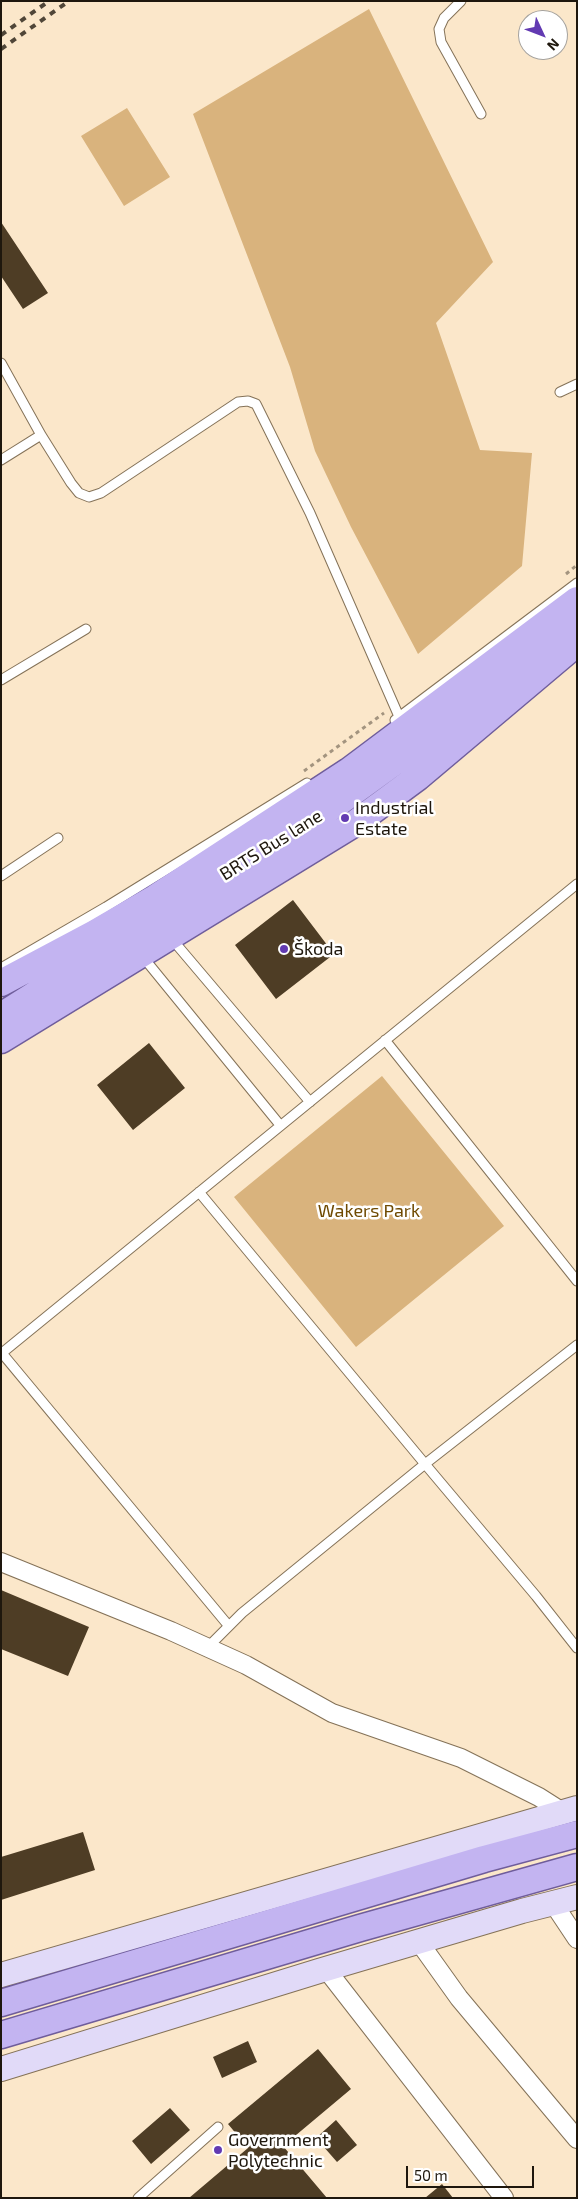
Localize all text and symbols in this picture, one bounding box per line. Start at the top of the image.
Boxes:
north arrow [518,10,568,60]
text: N [544,35,563,54]
place label: Industrial Estate [355,797,434,840]
street label: BRTS Bus lane [216,805,326,885]
marker: Industrial Estate [339,812,351,824]
place label: Škoda [294,938,343,960]
marker: Škoda [278,943,290,955]
park label: Wakers Park [318,1200,420,1222]
place label: Government Polytechnic [228,2129,329,2172]
marker: Government Polytechnic [212,2144,224,2156]
scale bar [408,2156,536,2188]
text: 50 m [414,2166,448,2184]

